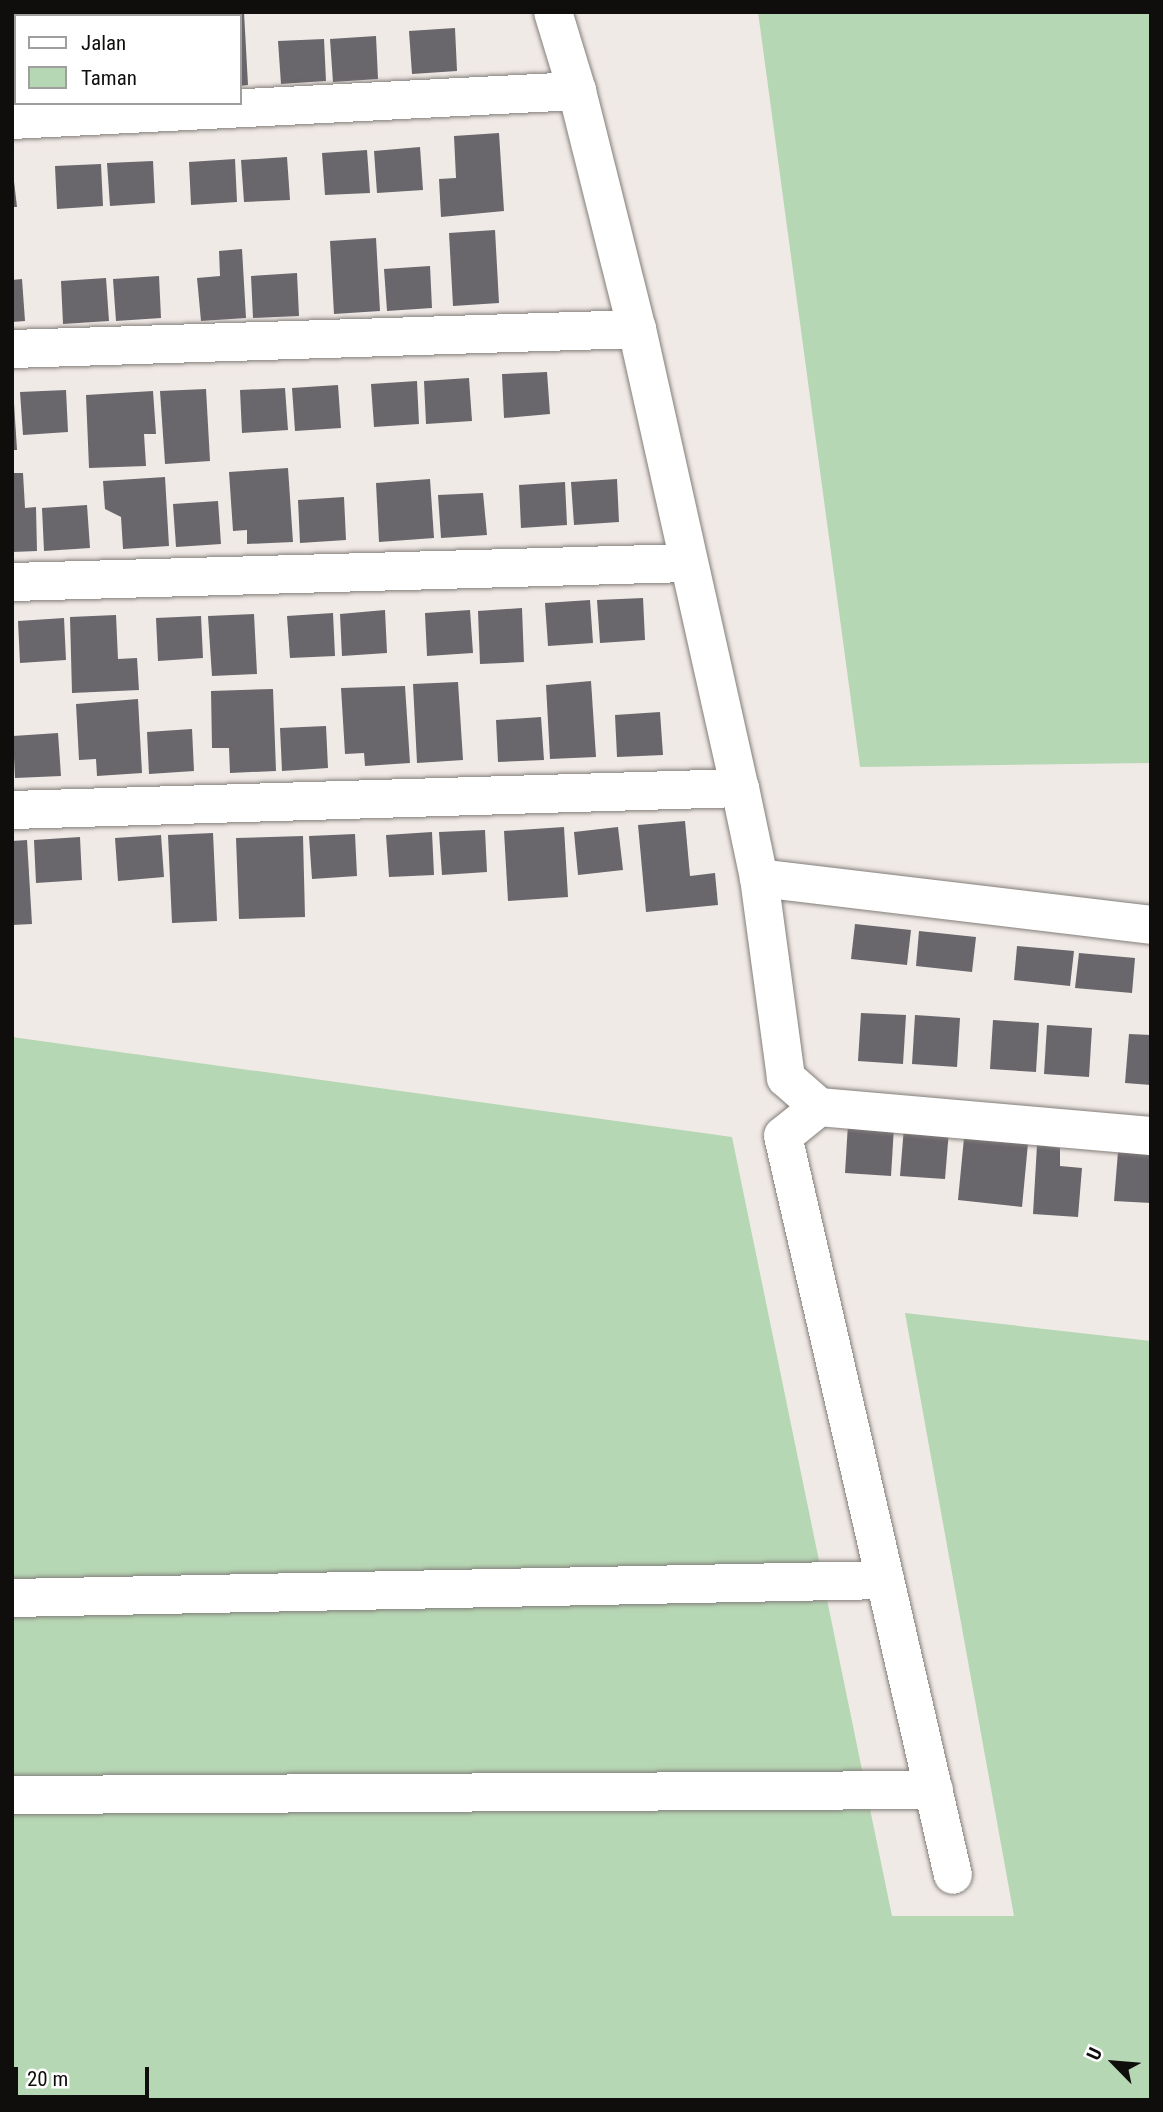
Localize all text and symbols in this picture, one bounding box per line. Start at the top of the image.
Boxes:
legend [14,14,242,105]
text: Jalan [81,31,126,55]
text: Taman [81,66,137,90]
north arrow [1079,2028,1149,2098]
text: U [1082,2044,1107,2064]
scale bar [18,2052,152,2096]
text: 20 m [27,2067,68,2091]

